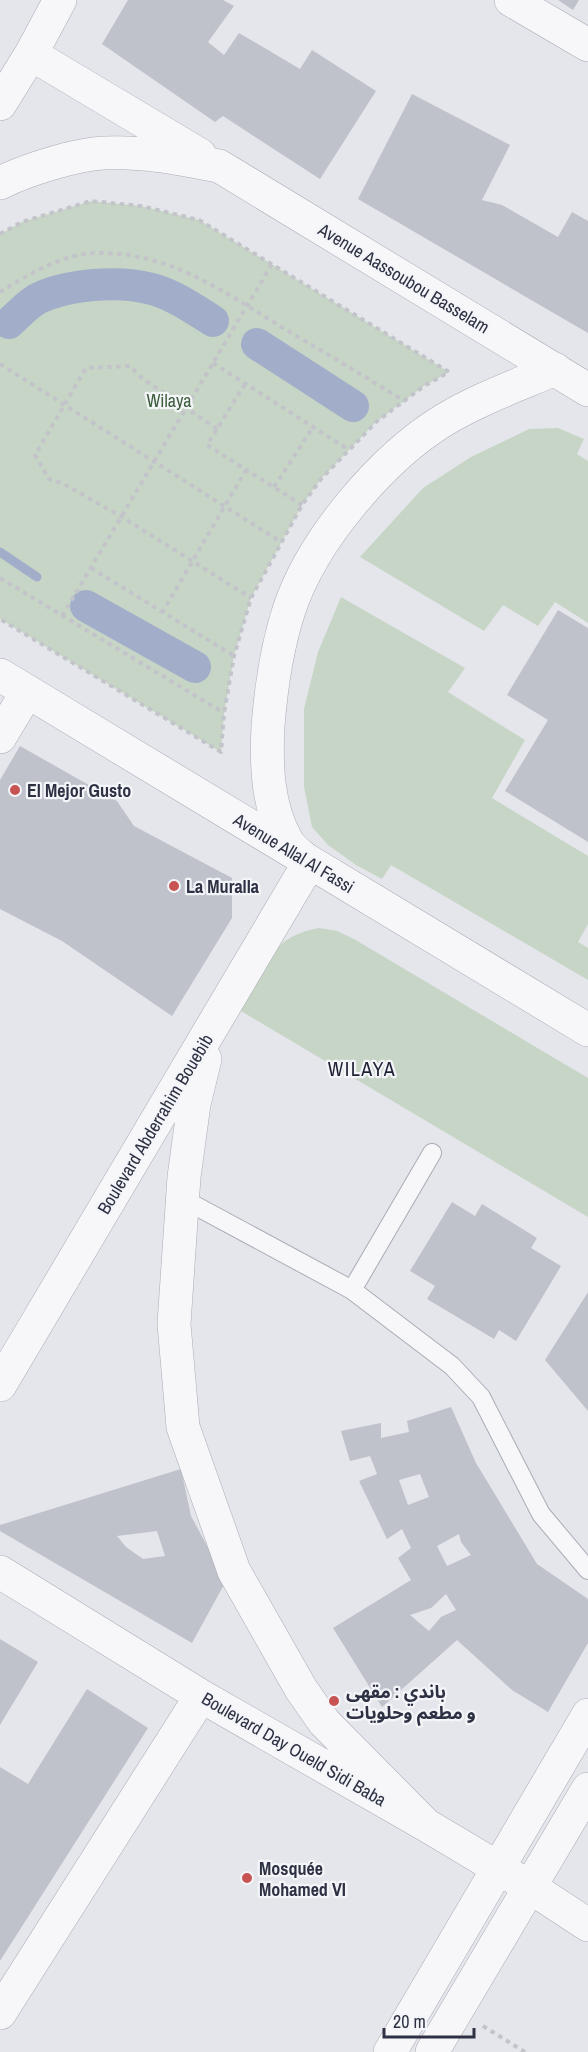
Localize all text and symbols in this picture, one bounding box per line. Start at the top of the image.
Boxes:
street label: Avenue Aassoubou Basselam [313,216,494,339]
park label: Wilaya [146,388,192,413]
place label: El Mejor Gusto [27,778,131,803]
marker: El Mejor Gusto [8,783,22,797]
street label: Avenue Allal Al Fassi [228,807,359,899]
place label: La Muralla [186,874,260,899]
marker: La Muralla [167,879,181,893]
street label: Boulevard Abderrahim Bouebib [91,1029,219,1219]
district label: WILAYA [328,1055,396,1082]
place label: باندي : مقهى و مطعم وحلويات [346,1679,476,1726]
street label: Boulevard Day Oueld Sidi Baba [197,1686,391,1812]
marker: باندي : مقهى و مطعم وحلويات [327,1694,341,1708]
place label: Mosquée Mohamed VI [259,1856,346,1902]
marker: Mosquée Mohamed VI [240,1871,254,1885]
scale bar [384,2001,474,2039]
text: 20 m [393,2009,426,2034]

